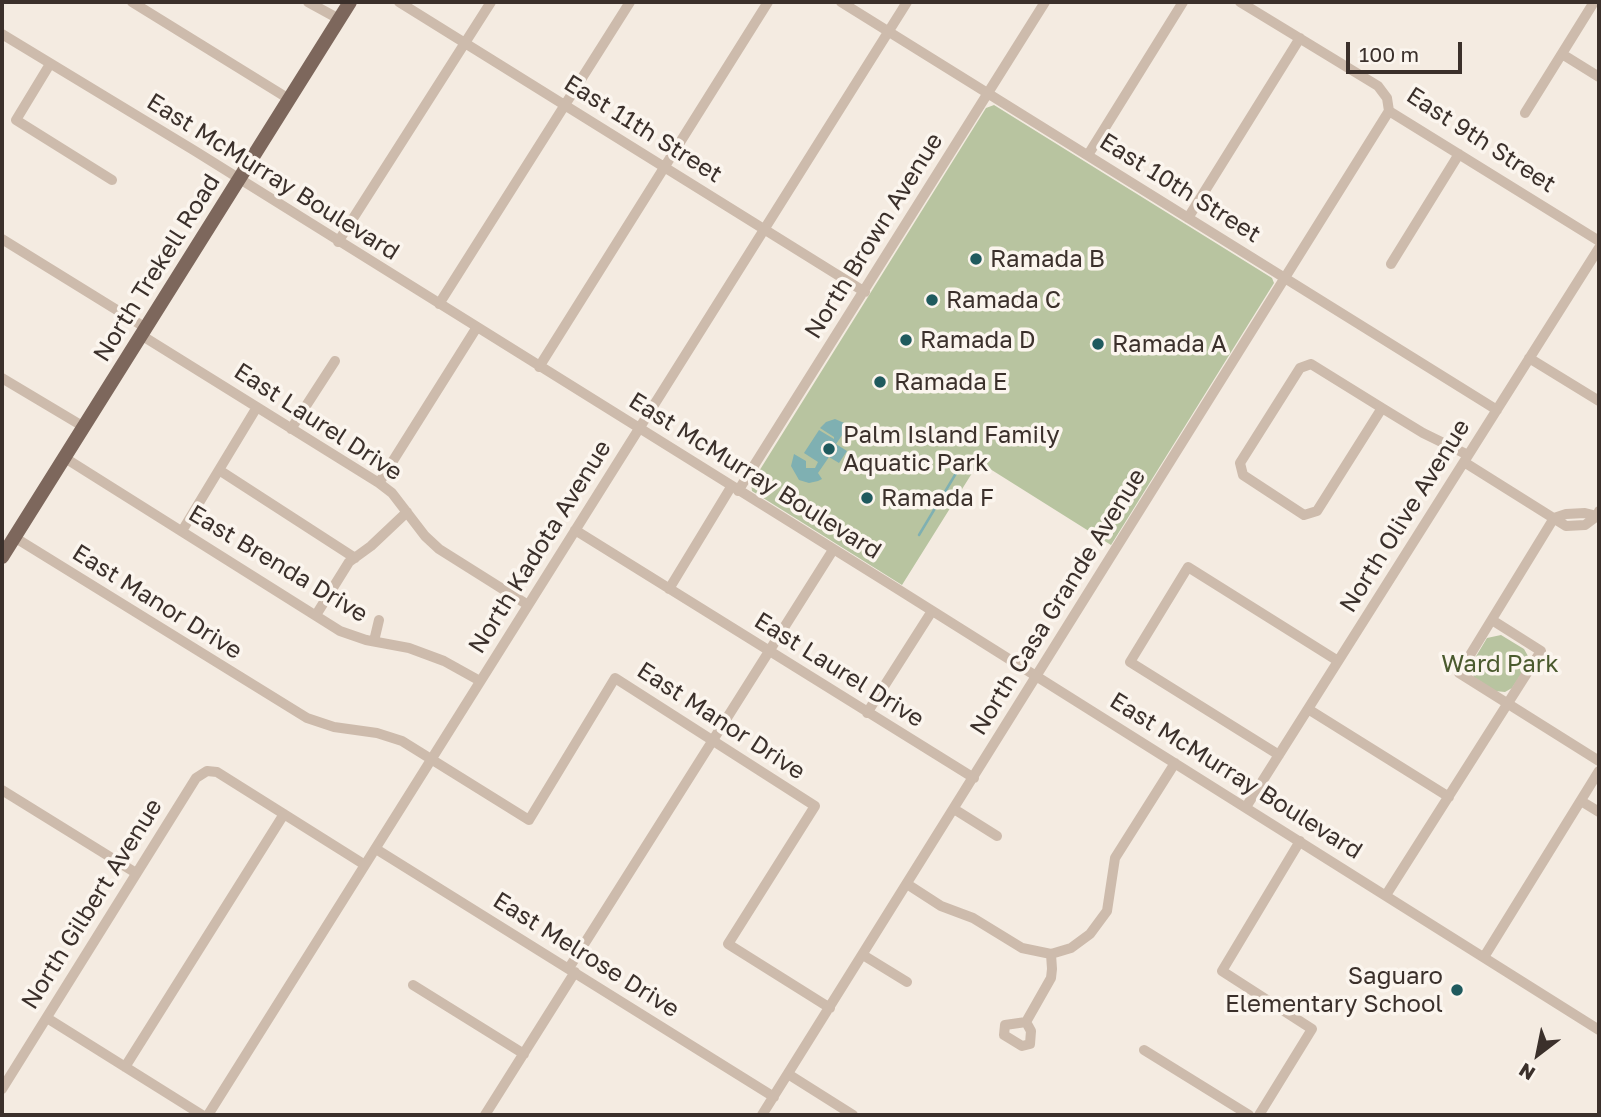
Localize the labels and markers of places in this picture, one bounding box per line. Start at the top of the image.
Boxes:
place label: Ramada B [990,245,1105,273]
marker: Ramada B [968,251,984,267]
place label: Ramada C [946,286,1061,314]
marker: Ramada C [924,292,940,308]
place label: Ramada D [920,326,1036,354]
place label: Ramada A [1112,330,1227,358]
marker: Ramada D [898,332,914,348]
marker: Ramada A [1090,336,1106,352]
place label: Ramada E [894,368,1007,396]
marker: Ramada E [872,374,888,390]
place label: Palm Island Family Aquatic Park [843,421,1060,477]
marker: Palm Island Family Aquatic Park [821,441,837,457]
place label: Ramada F [881,484,994,512]
marker: Ramada F [859,490,875,506]
place label: Saguaro Elementary School [1225,962,1443,1018]
marker: Saguaro Elementary School [1449,982,1465,998]

